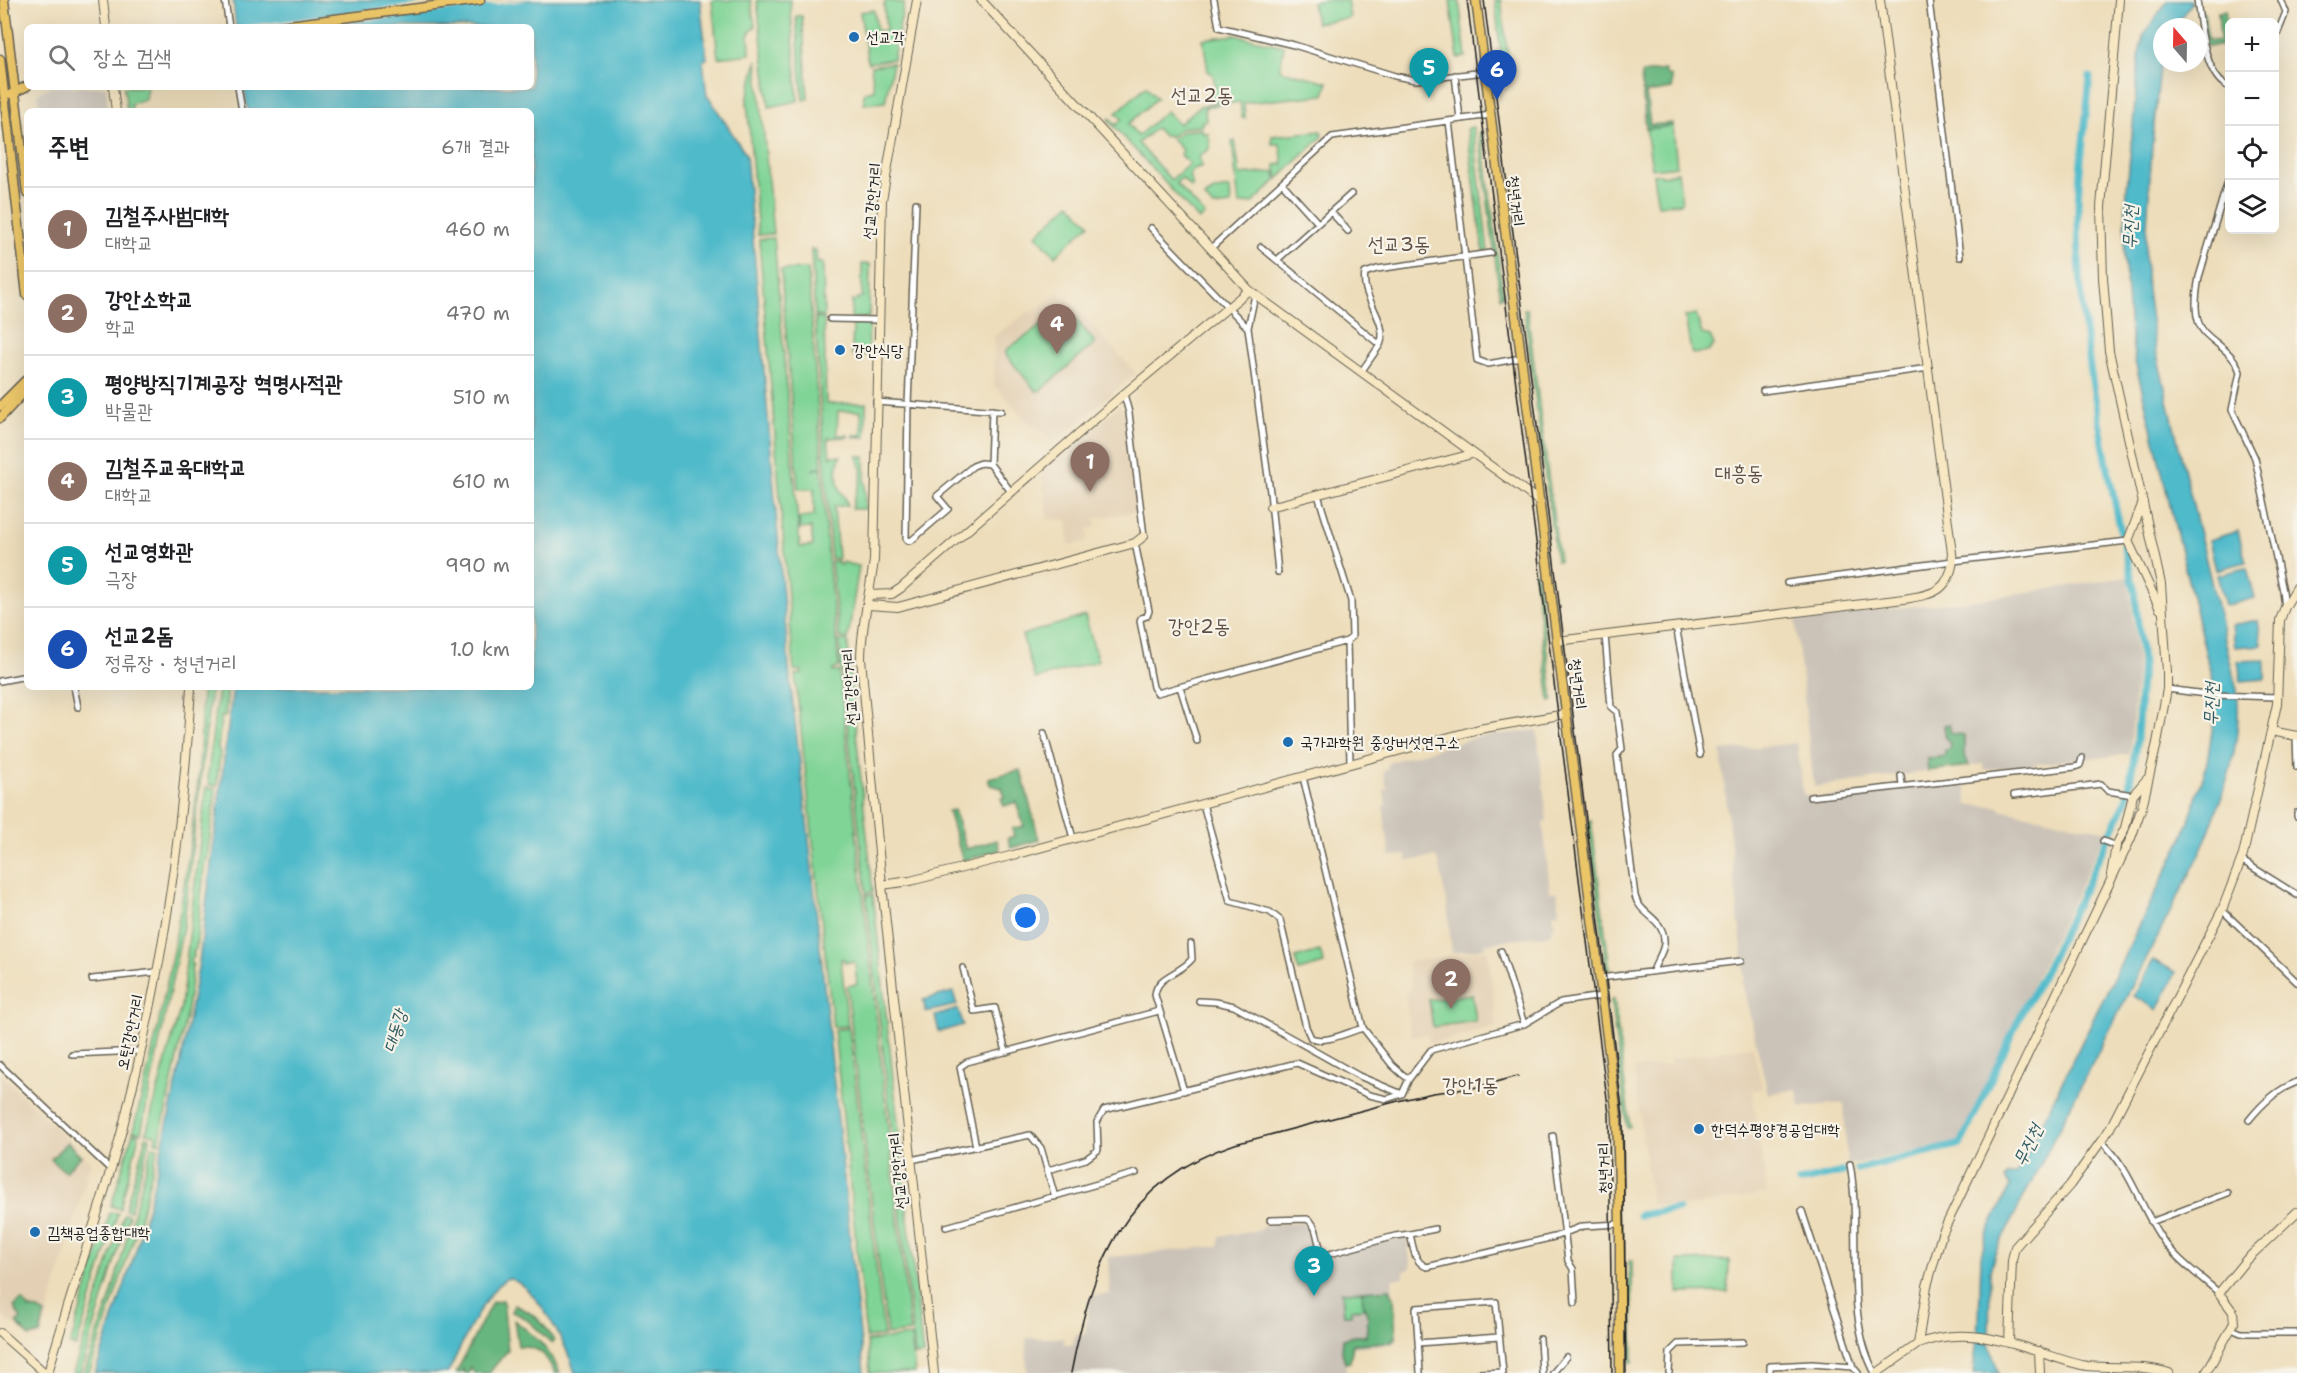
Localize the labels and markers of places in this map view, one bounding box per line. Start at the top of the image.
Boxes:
place label: 선교각 [866,27,905,48]
marker: 선교각 [847,30,861,44]
pin: 5 [1410,48,1448,98]
pin: 6 [1478,51,1516,100]
pin: 4 [1038,304,1076,354]
place label: 강안식당 [852,340,904,361]
marker: 강안식당 [833,343,847,357]
pin: 1 [1070,442,1110,492]
place label: 국가과학원 중앙버섯연구소 [1300,732,1460,753]
marker: 국가과학원 중앙버섯연구소 [1281,735,1295,749]
pin: 2 [1432,960,1470,1009]
place label: 한덕수평양경공업대학 [1711,1119,1840,1140]
marker: 한덕수평양경공업대학 [1692,1122,1706,1136]
place label: 김책공업종합대학 [47,1222,150,1243]
marker: 김책공업종합대학 [28,1225,42,1239]
pin: 3 [1294,1246,1334,1296]

